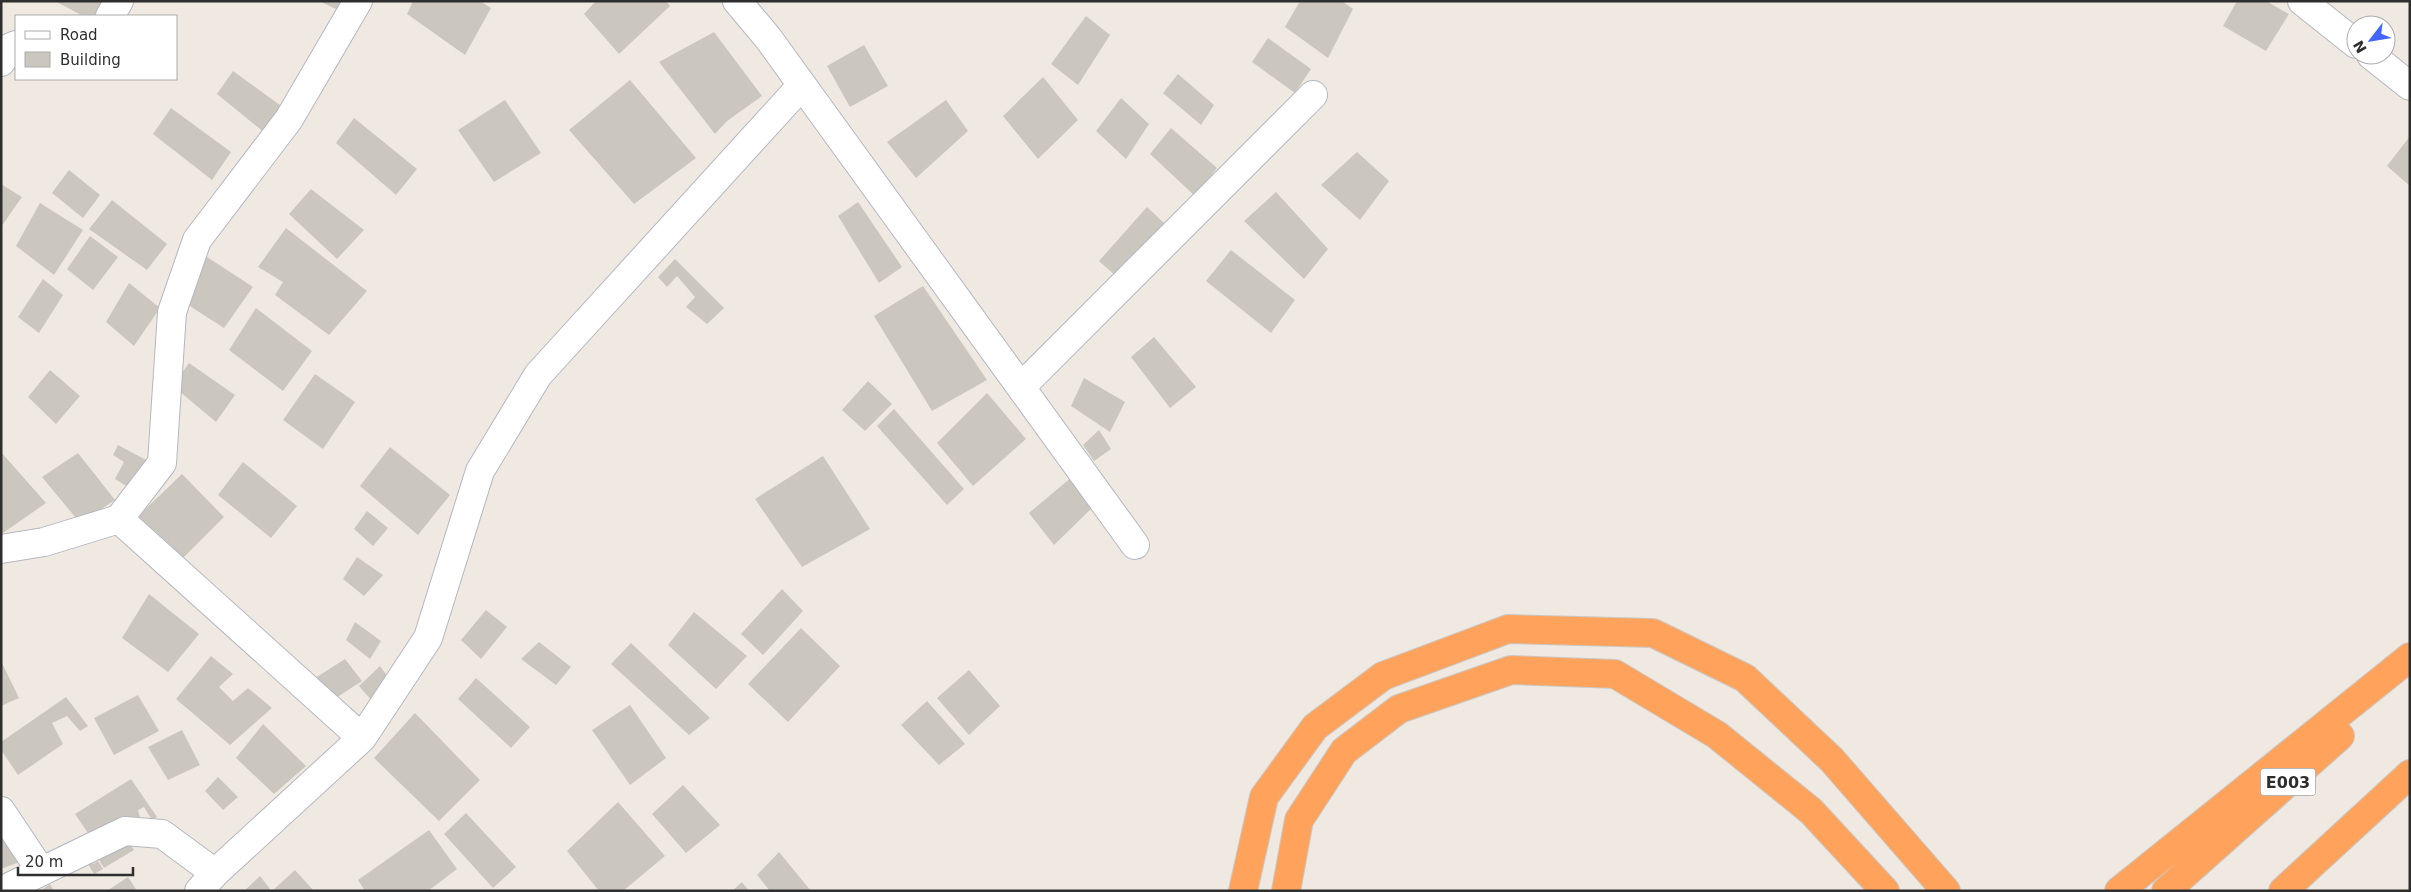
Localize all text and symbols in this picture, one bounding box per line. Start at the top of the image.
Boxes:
legend [15,15,178,80]
north arrow [2346,15,2396,65]
text: Road [60,26,98,44]
text: N [2350,38,2370,56]
text: Building [60,51,121,69]
road number: E003 [2260,769,2316,796]
scale bar [18,844,132,876]
text: 20 m [25,853,63,871]

